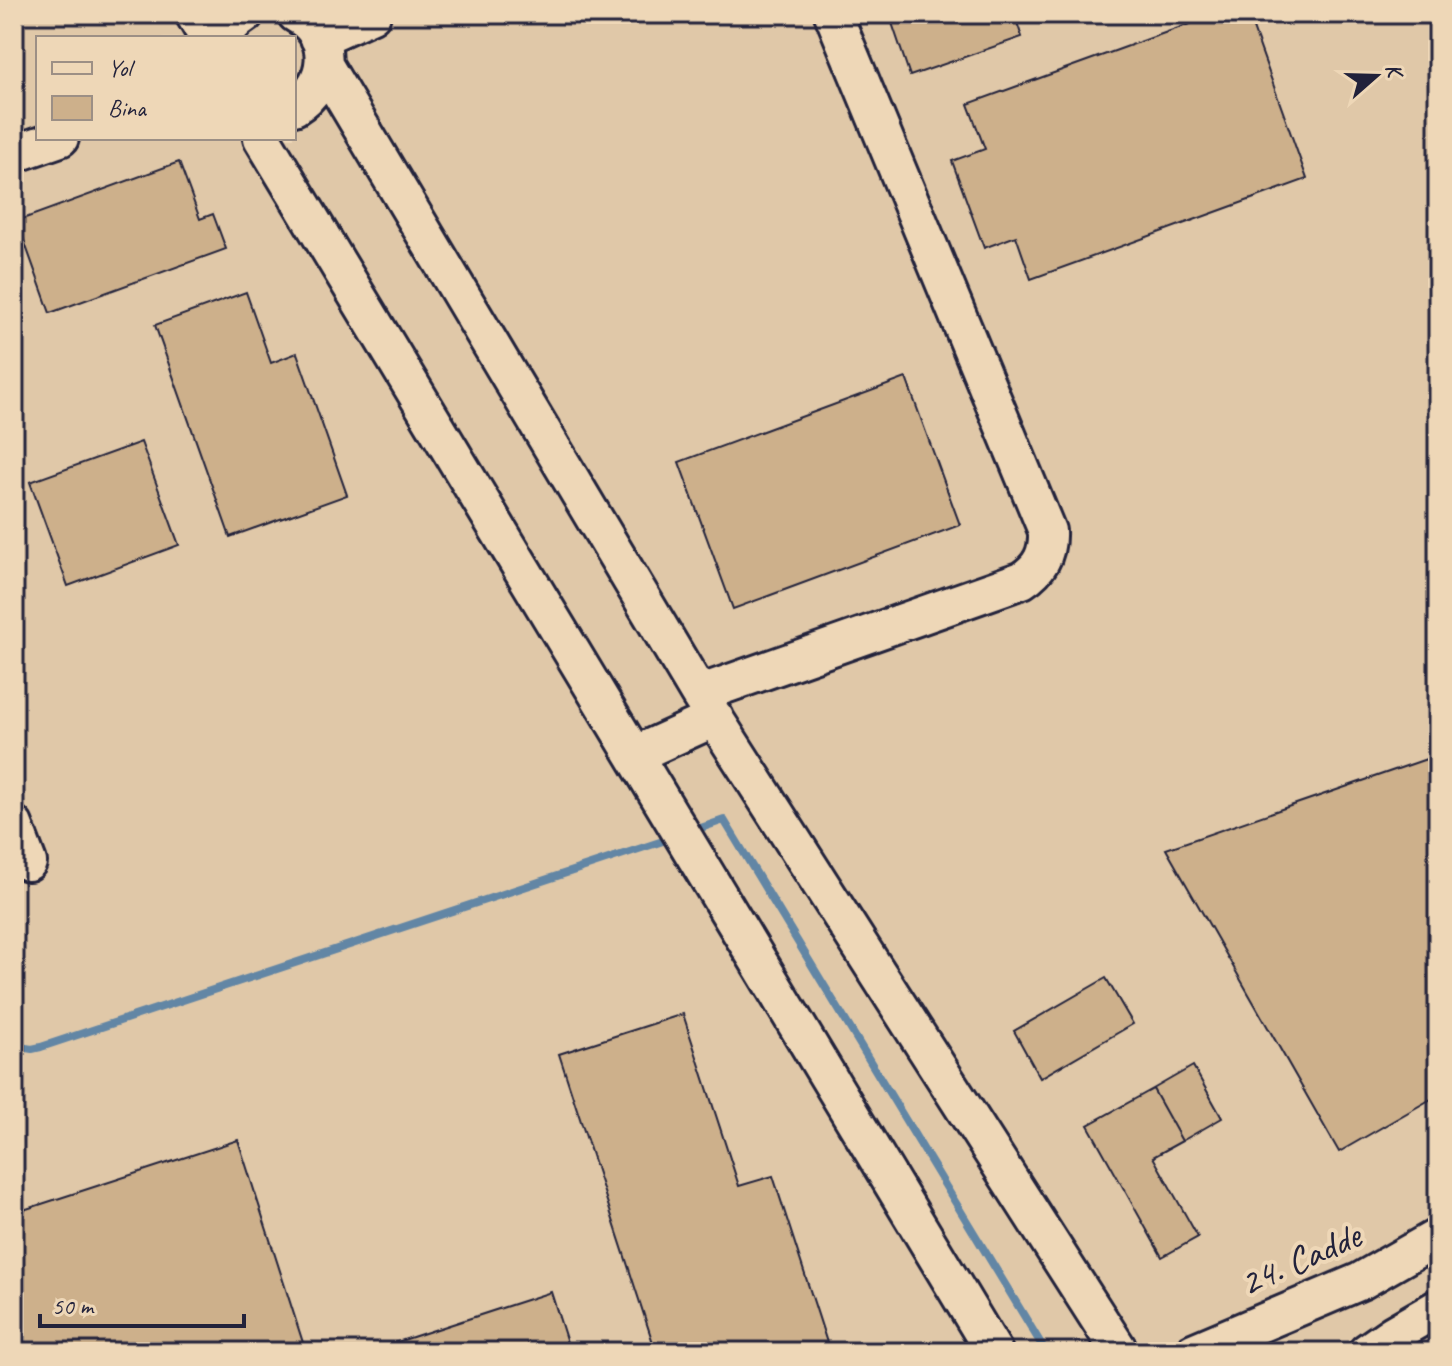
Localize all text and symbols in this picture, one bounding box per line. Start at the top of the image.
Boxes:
legend [36,36,296,140]
north arrow [1336,36,1416,116]
text: Yol [108,53,135,83]
text: K [1379,59,1411,84]
text: Bina [108,93,147,123]
street label: 24. Cadde [1232,1210,1370,1306]
scale bar [40,1278,244,1328]
text: 50 m [52,1291,95,1321]

